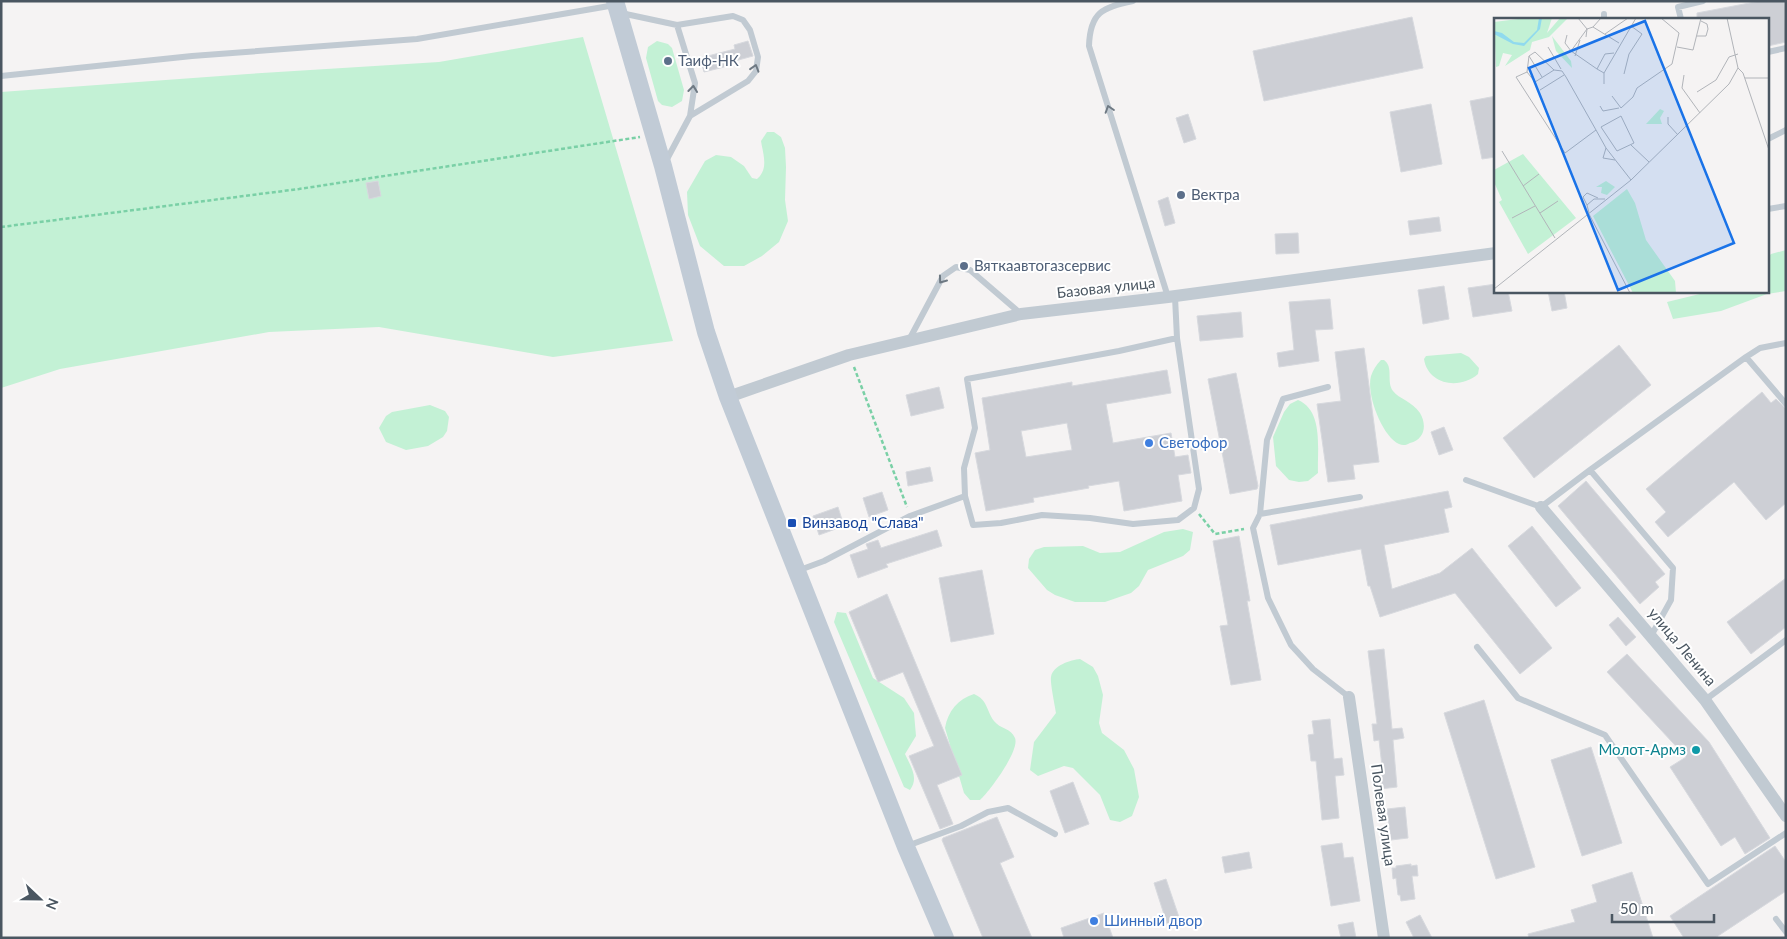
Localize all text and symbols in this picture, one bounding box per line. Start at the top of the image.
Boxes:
inset map [1494,18,1770,292]
place label: Таиф-НК [678,51,739,69]
marker: Таиф-НК [662,55,674,67]
one-way arrow [749,64,759,73]
one-way arrow [687,85,698,93]
one-way arrow [1105,105,1115,113]
place label: Вектра [1191,185,1240,203]
marker: Вектра [1175,189,1187,201]
place label: Вяткаавтогазсервис [974,256,1111,274]
marker: Вяткаавтогазсервис [958,260,970,272]
street label: Базовая улица [1056,273,1156,301]
one-way arrow [939,274,948,284]
place label: Светофор [1159,433,1228,451]
marker: Светофор [1143,437,1155,449]
place label: Винзавод "Слава" [802,513,924,531]
marker: Винзавод "Слава" [786,517,798,529]
street label: улица Ленина [1645,604,1721,689]
place label: Молот-Армз [1598,740,1686,758]
marker: Молот-Армз [1690,744,1702,756]
street label: Полевая улица [1368,763,1400,867]
north arrow [15,874,65,924]
scale bar [1612,892,1714,924]
text: N [43,896,62,912]
text: 50 m [1620,899,1654,917]
place label: Шинный двор [1104,911,1202,929]
marker: Шинный двор [1088,915,1100,927]

